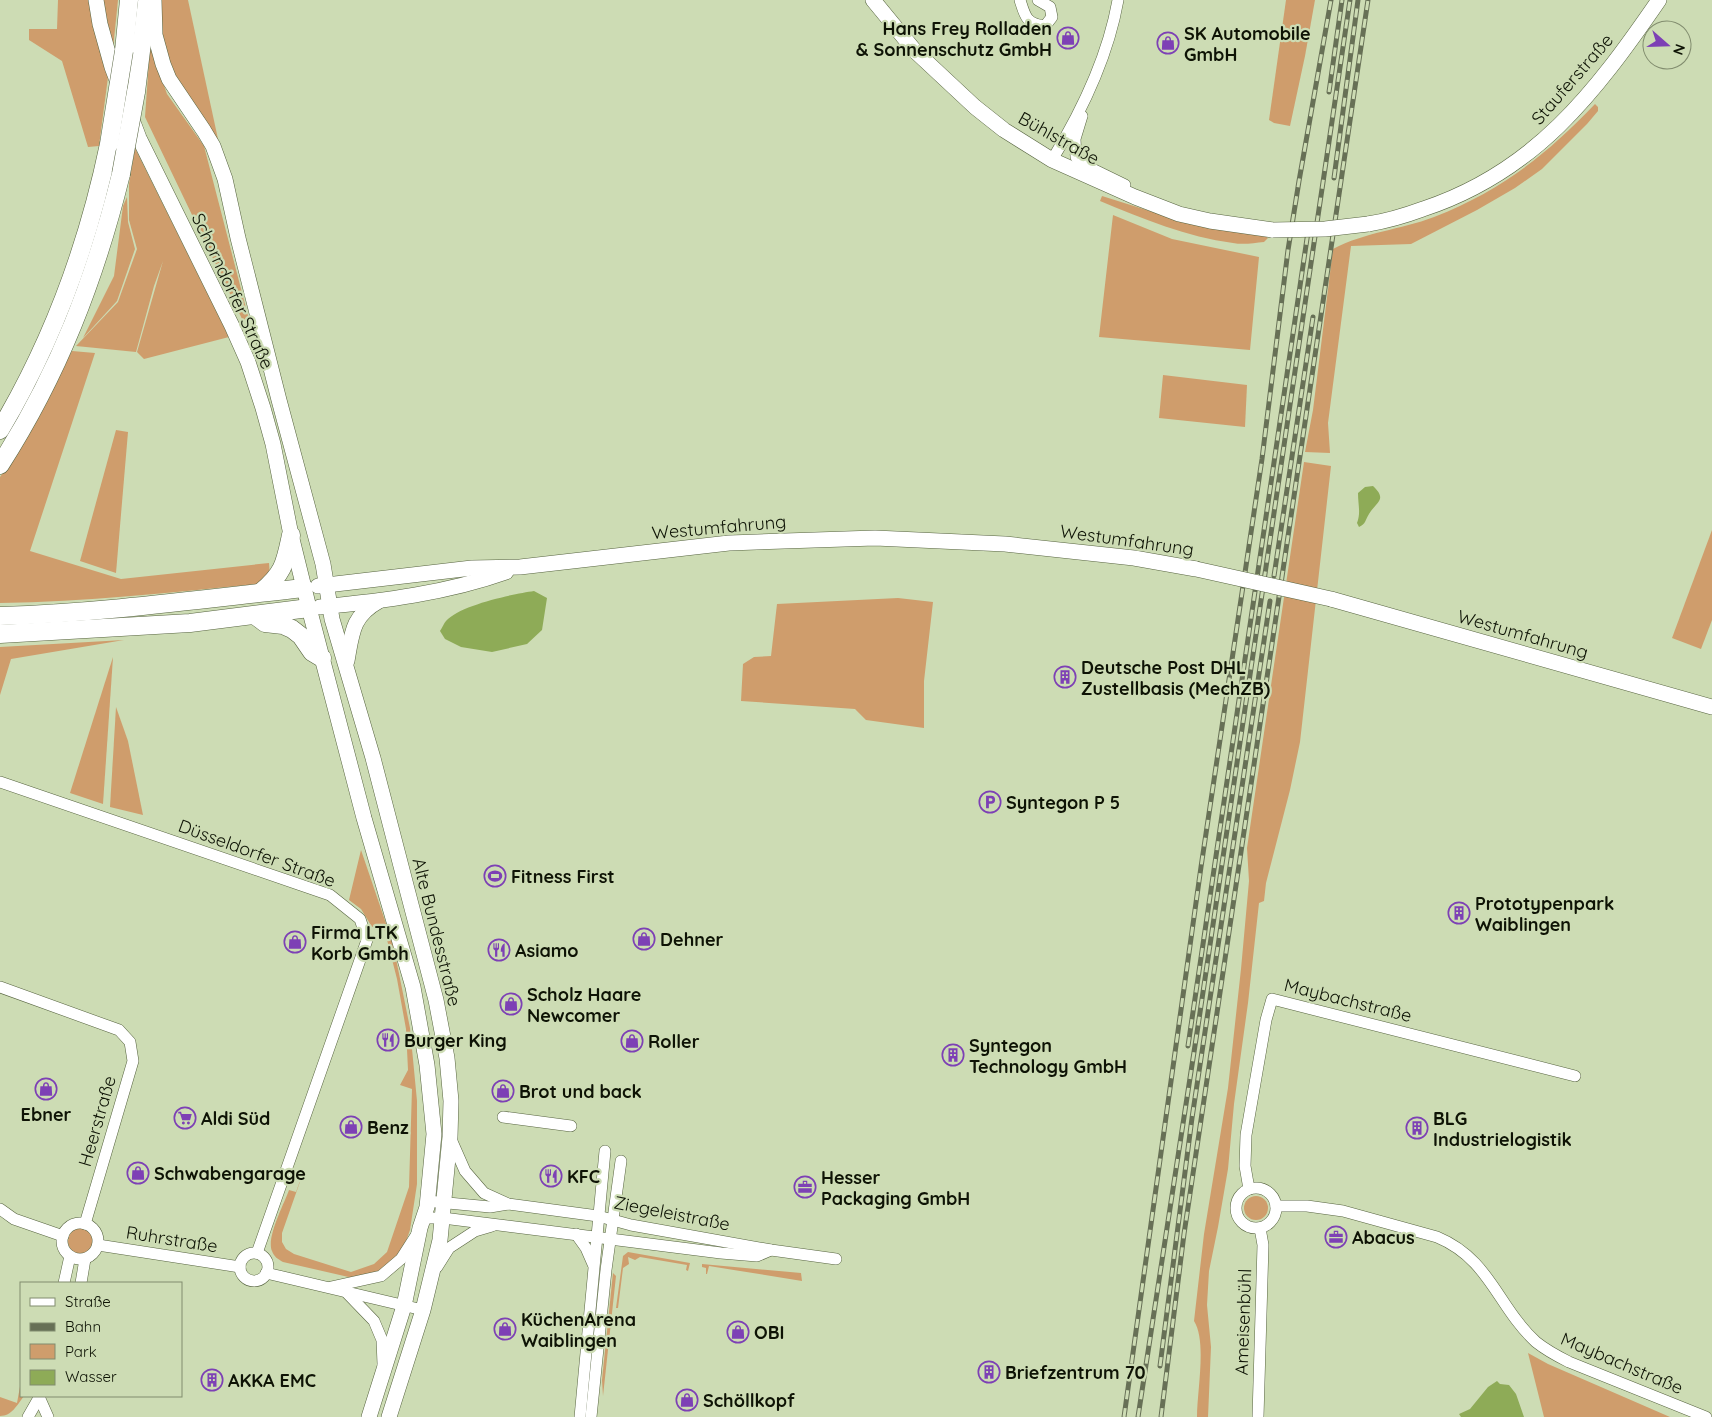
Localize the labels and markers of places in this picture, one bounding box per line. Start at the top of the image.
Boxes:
place label: Hans Frey Rolladen & Sonnenschutz GmbH [856,17,1052,61]
place label: SK Automobile GmbH [1184,22,1311,66]
shop icon: Hans Frey Rolladen & Sonnenschutz GmbH [1056,26,1080,50]
shop icon: SK Automobile GmbH [1156,31,1180,55]
place label: Deutsche Post DHL Zustellbasis (MechZB) [1081,656,1270,700]
building icon: Deutsche Post DHL Zustellbasis (MechZB) [1053,665,1077,689]
parking icon: Syntegon P 5 [978,790,1002,814]
place label: Syntegon P 5 [1006,791,1120,814]
sports icon: Fitness First [483,864,507,888]
place label: Fitness First [511,865,615,888]
place label: Prototypenpark Waiblingen [1475,892,1614,936]
building icon: Prototypenpark Waiblingen [1447,901,1471,925]
place label: Firma LTK Korb Gmbh [311,921,409,965]
shop icon: Dehner [632,927,656,951]
place label: Dehner [660,928,724,951]
shop icon: Firma LTK Korb Gmbh [283,930,307,954]
restaurant icon: Asiamo [487,938,511,962]
place label: Asiamo [515,939,579,962]
place label: Scholz Haare Newcomer [527,983,641,1027]
shop icon: Scholz Haare Newcomer [499,992,523,1016]
restaurant icon: Burger King [376,1028,400,1052]
place label: Burger King [404,1029,507,1052]
shop icon: Roller [620,1029,644,1053]
place label: Roller [648,1030,700,1053]
place label: Syntegon Technology GmbH [969,1034,1127,1078]
building icon: Syntegon Technology GmbH [941,1043,965,1067]
shop icon: Ebner [34,1077,58,1101]
shop icon: Brot und back [491,1079,515,1103]
place label: Brot und back [519,1080,642,1103]
place label: Ebner [21,1103,72,1126]
supermarket icon: Aldi Süd [173,1106,197,1130]
place label: Aldi Süd [201,1107,270,1130]
place label: BLG Industrielogistik [1433,1107,1572,1151]
shop icon: Benz [339,1115,363,1139]
place label: Benz [367,1116,409,1139]
building icon: BLG Industrielogistik [1405,1116,1429,1140]
shop icon: Schwabengarage [126,1161,150,1185]
place label: Schwabengarage [154,1162,306,1185]
restaurant icon: KFC [539,1164,563,1188]
place label: KFC [567,1165,600,1188]
place label: Hesser Packaging GmbH [821,1166,970,1210]
office icon: Hesser Packaging GmbH [793,1175,817,1199]
office icon: Abacus [1324,1225,1348,1249]
place label: Abacus [1352,1226,1415,1249]
place label: KüchenArena Waiblingen [521,1308,636,1352]
shop icon: KüchenArena Waiblingen [493,1317,517,1341]
shop icon: OBI [726,1320,750,1344]
place label: OBI [754,1321,784,1344]
building icon: Briefzentrum 70 [977,1360,1001,1384]
place label: Briefzentrum 70 [1005,1361,1146,1384]
building icon: AKKA EMC [200,1368,224,1392]
place label: AKKA EMC [228,1369,316,1392]
shop icon: Schöllkopf [675,1388,699,1412]
place label: Schöllkopf [703,1389,795,1412]

